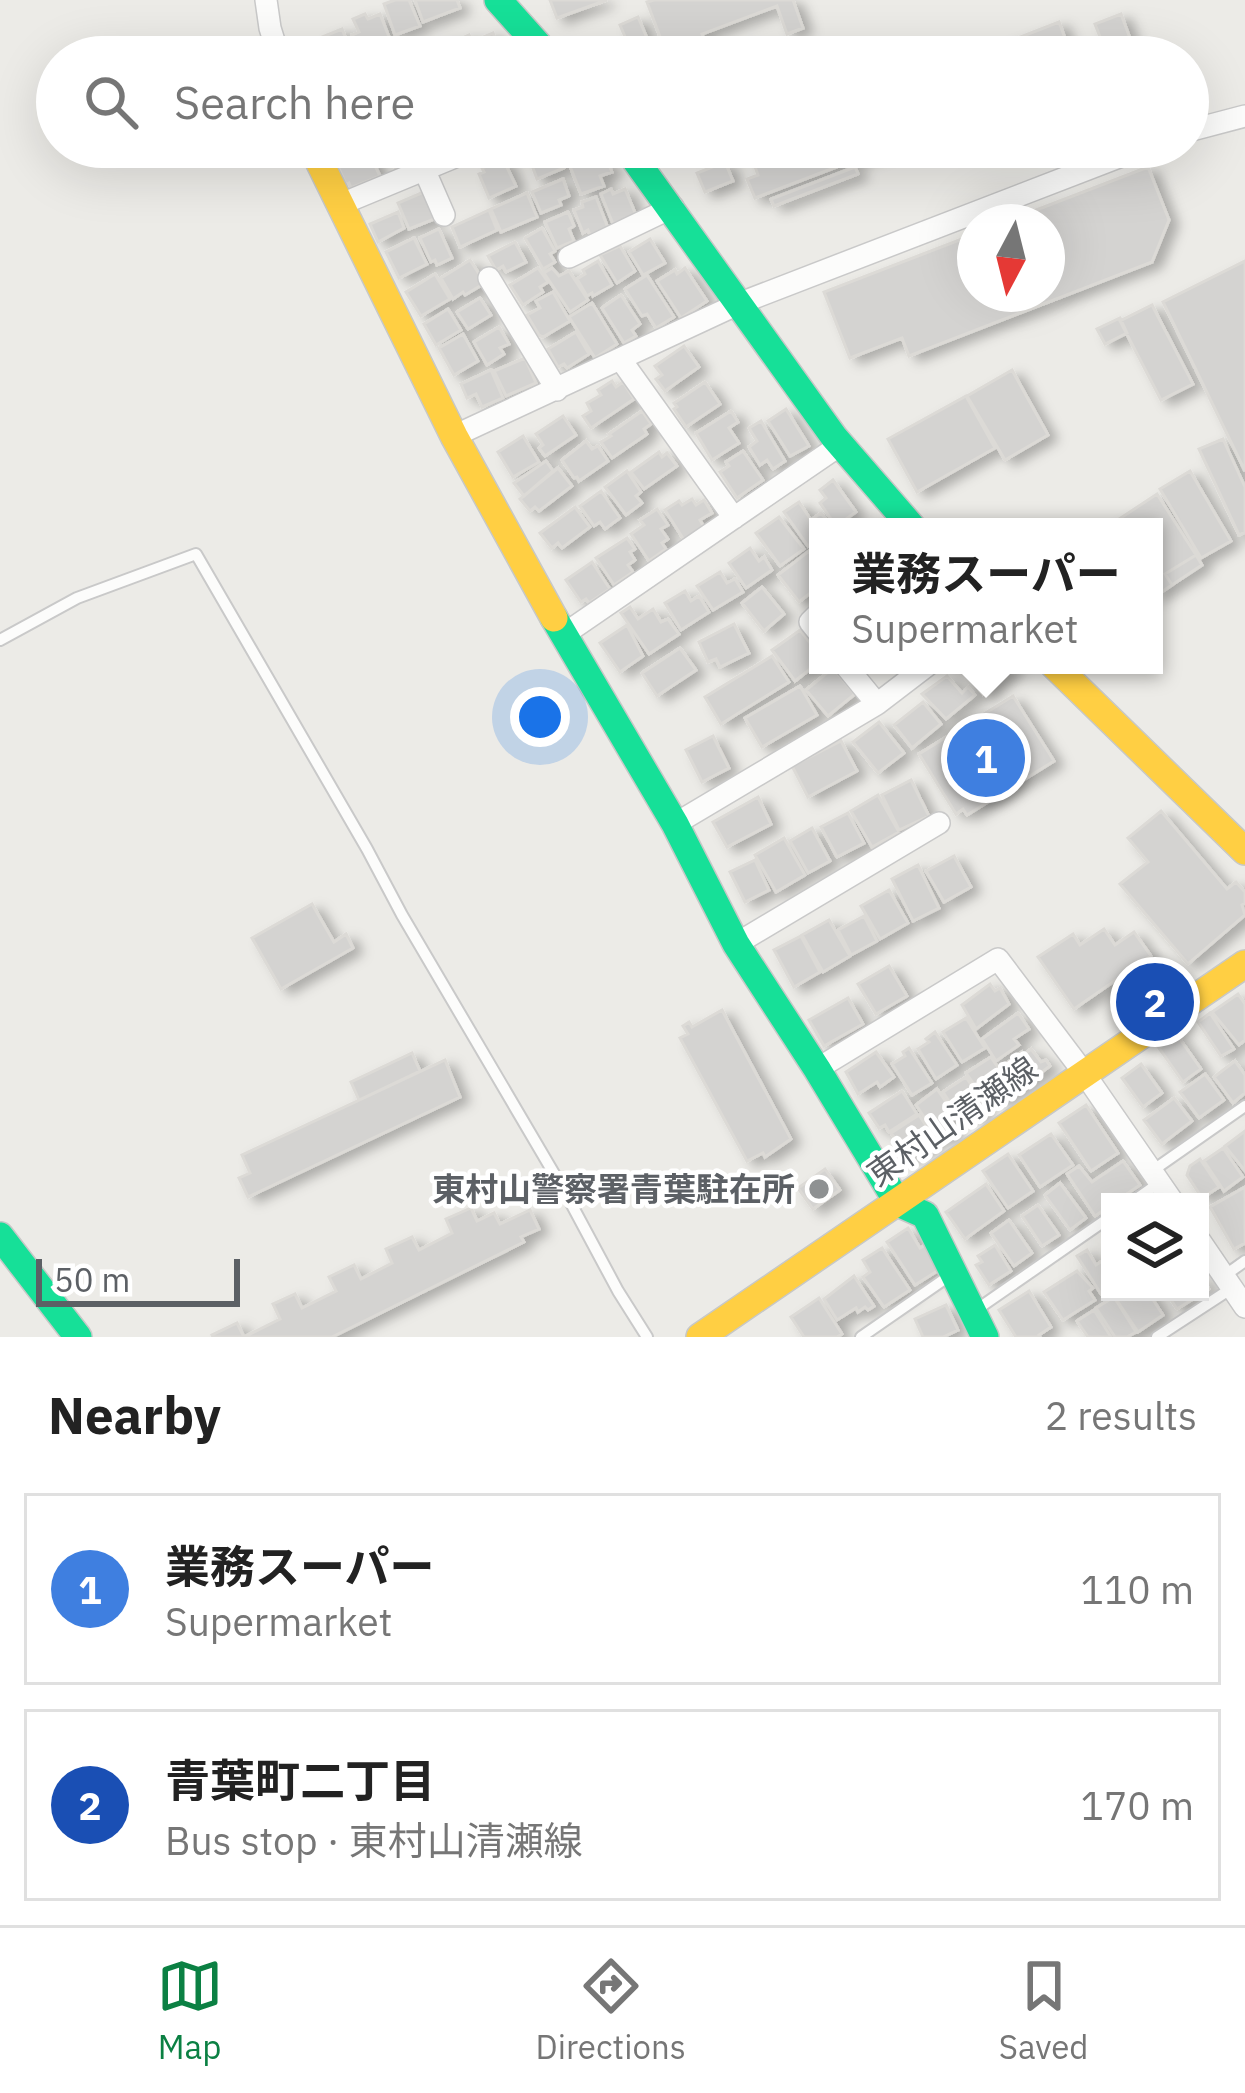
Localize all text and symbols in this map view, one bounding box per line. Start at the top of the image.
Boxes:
search box [36,36,1209,168]
icon: search [78,69,144,135]
text: Search here [174,73,415,131]
north arrow [957,204,1065,312]
popup [809,518,1163,674]
text: 業務スーパー [851,544,1121,602]
text: Supermarket [851,603,1079,654]
your location [510,687,570,747]
pin: 1 [947,713,1025,803]
pin: 2 [1116,957,1194,1047]
street label: 東村山清瀬線 [858,1046,1045,1195]
place label: 東村山警察署青葉駐在所 [432,1167,795,1210]
marker: 東村山警察署青葉駐在所 [806,1176,832,1202]
map controls [1101,1193,1209,1301]
button: layers [1101,1193,1209,1301]
scale bar [36,1253,240,1306]
text: 50 m [54,1258,130,1301]
text: Nearby [48,1382,221,1448]
text: 2 results [1045,1390,1197,1441]
text: 業務スーパー [165,1537,435,1595]
text: 1 [78,1564,102,1615]
text: 110 m [1081,1564,1194,1615]
text: Supermarket [165,1596,392,1647]
text: 青葉町二丁目 [165,1751,435,1809]
text: 2 [78,1780,102,1831]
text: 170 m [1081,1780,1194,1831]
text: Bus stop · 東村山清瀬線 [165,1815,583,1866]
tab: Map [157,1953,223,2068]
tab: Directions [536,1953,686,2068]
tab: Saved [999,1953,1088,2068]

